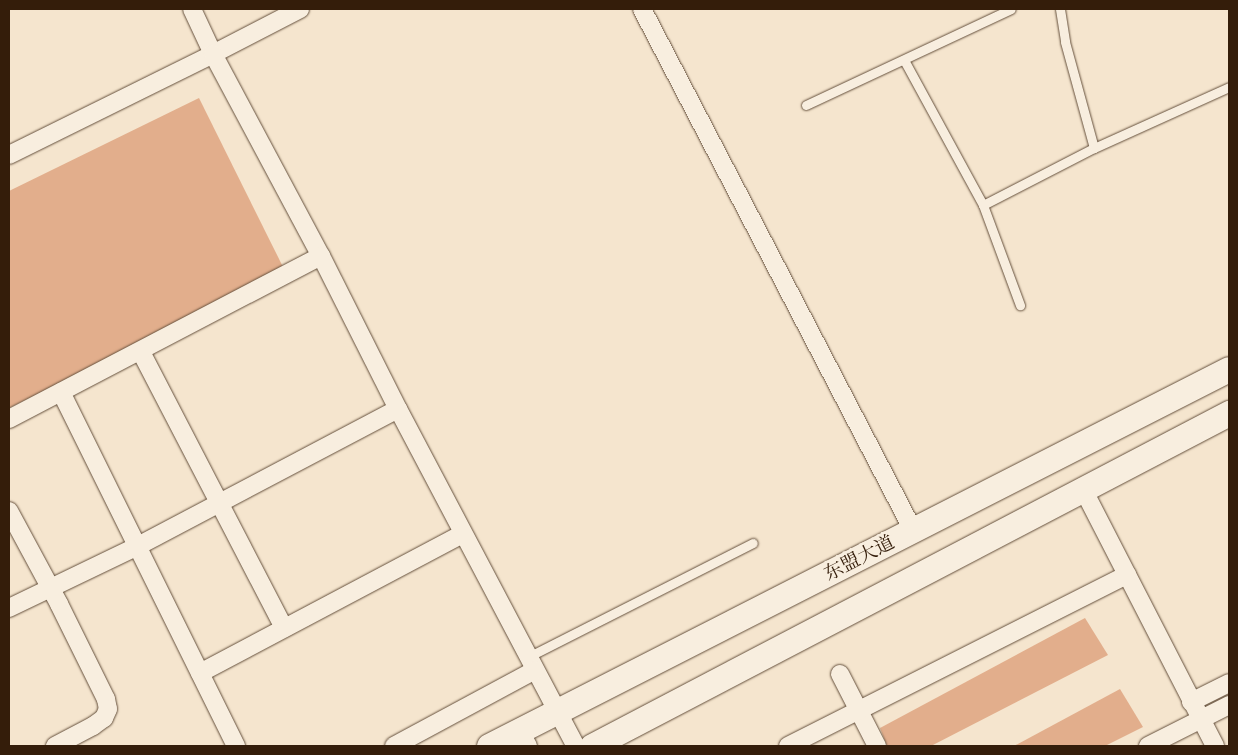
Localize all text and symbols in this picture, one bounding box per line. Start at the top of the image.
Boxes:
street label: 东盟大道 [820,531,898,585]

